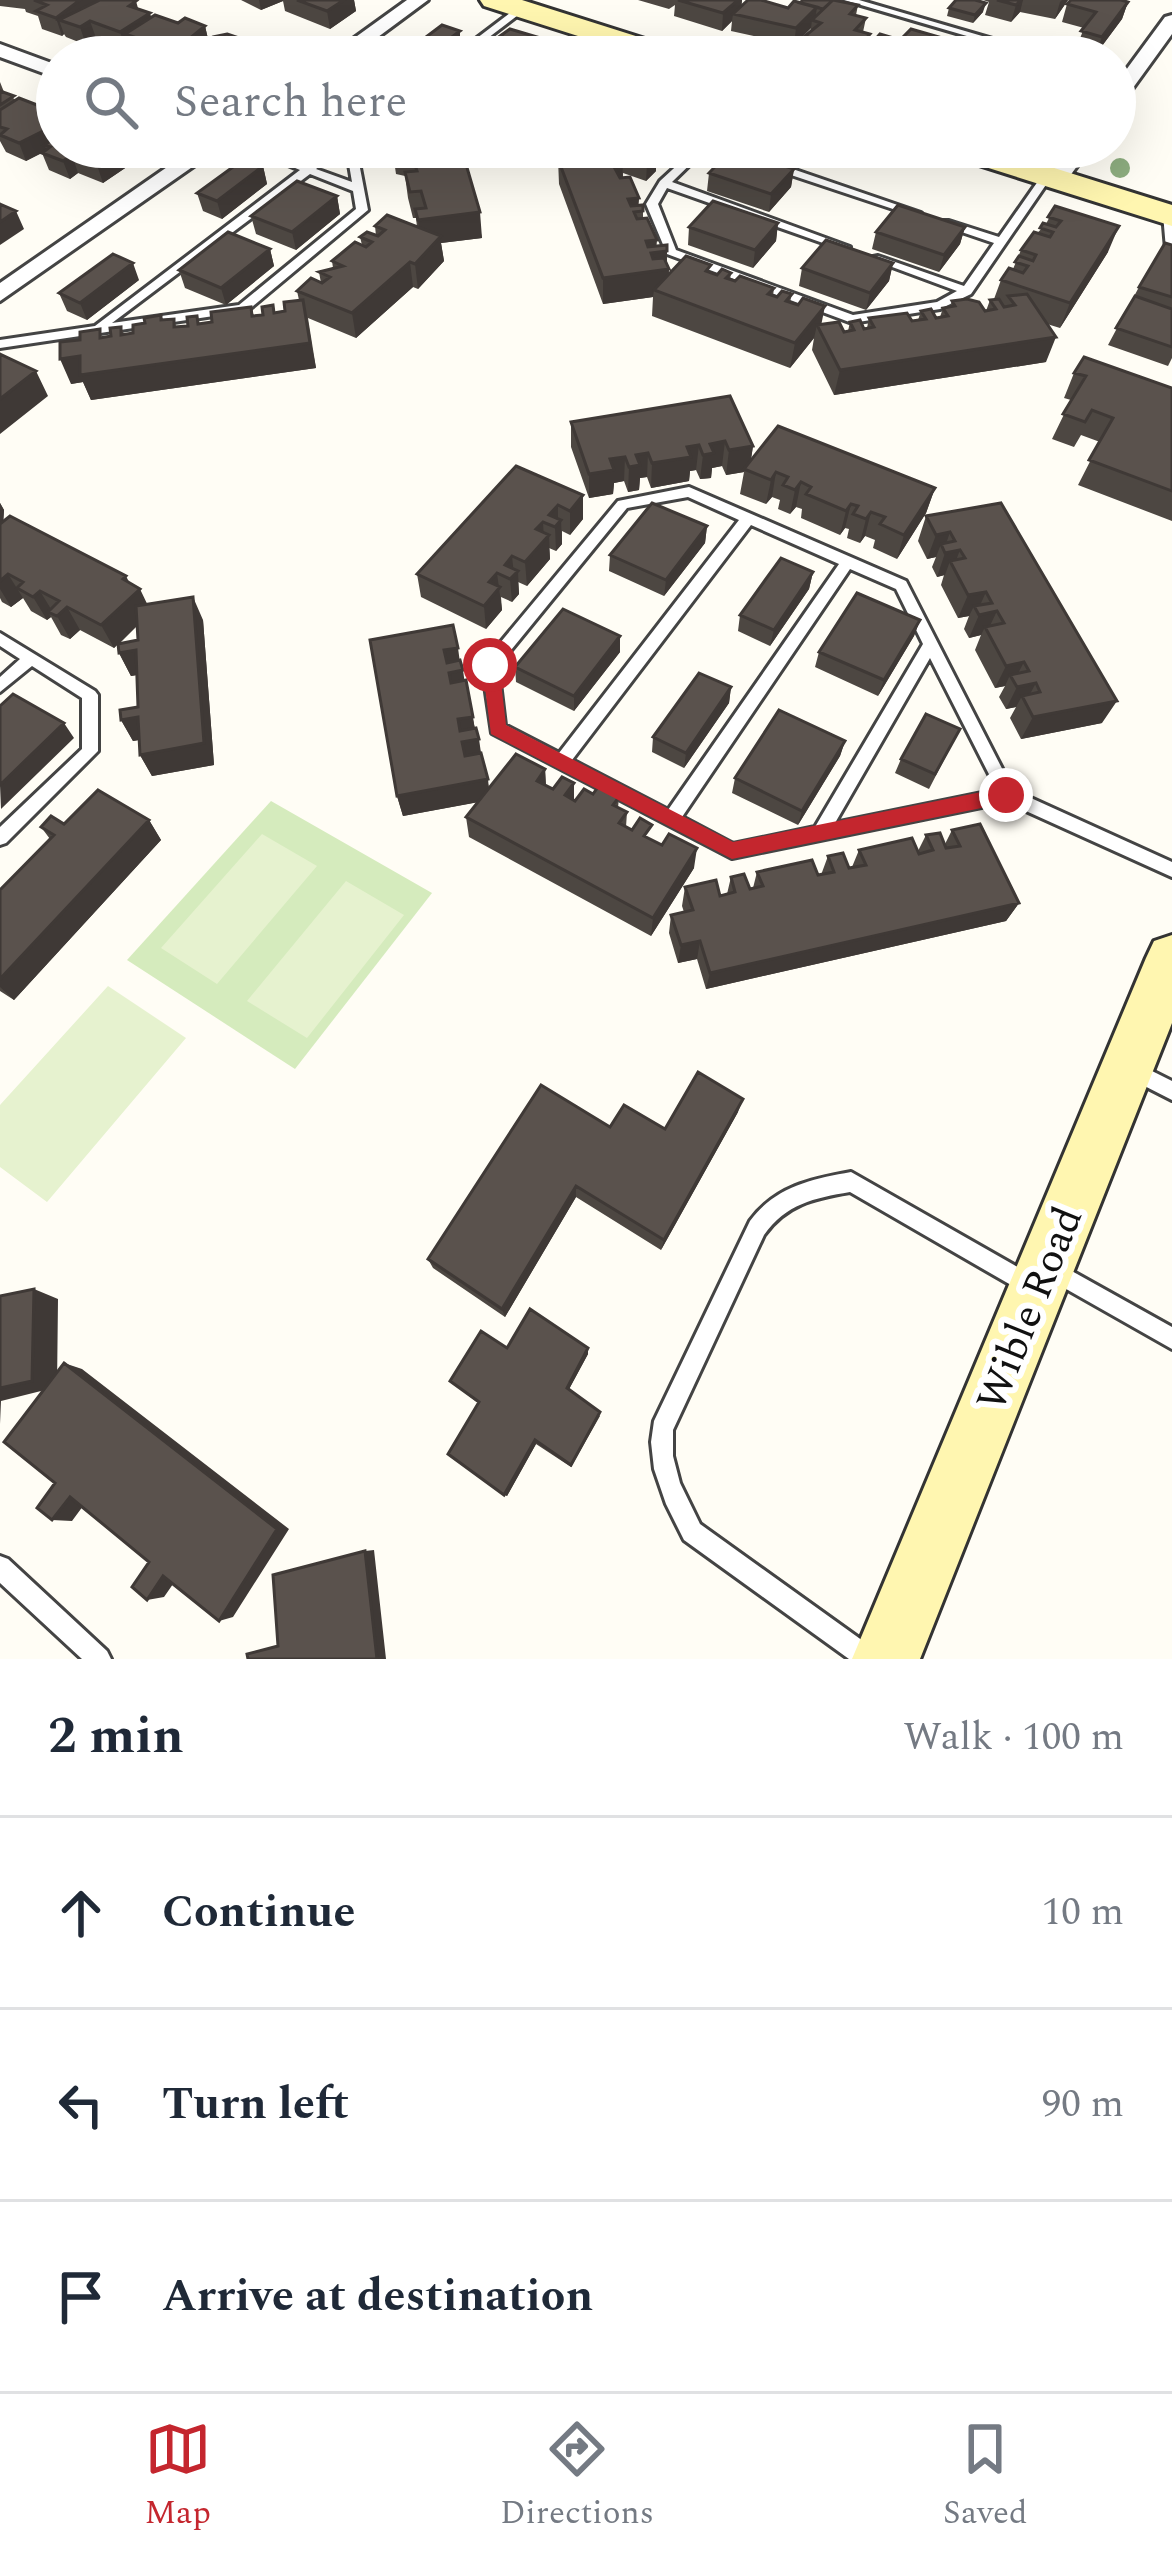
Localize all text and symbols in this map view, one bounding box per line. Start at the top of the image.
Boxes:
search box [36,36,1136,168]
text: Search here [174,68,407,137]
icon: search [78,69,144,135]
route start [463,638,517,692]
route end [979,768,1033,822]
street label: Wible Road [961,1197,1100,1421]
text: 2 min [48,1698,184,1776]
text: Walk · 100 m [903,1708,1124,1767]
text: Continue [162,1878,355,1947]
icon: ahead [48,1880,114,1946]
text: 10 m [1042,1883,1124,1942]
text: Turn left [162,2070,349,2139]
icon: left [48,2072,114,2138]
text: 90 m [1042,2075,1124,2134]
text: Arrive at destination [162,2262,593,2331]
icon: arrive [48,2264,114,2330]
tab: Map [144,2416,211,2538]
tab: Directions [500,2416,654,2538]
tab: Saved [943,2416,1028,2538]

